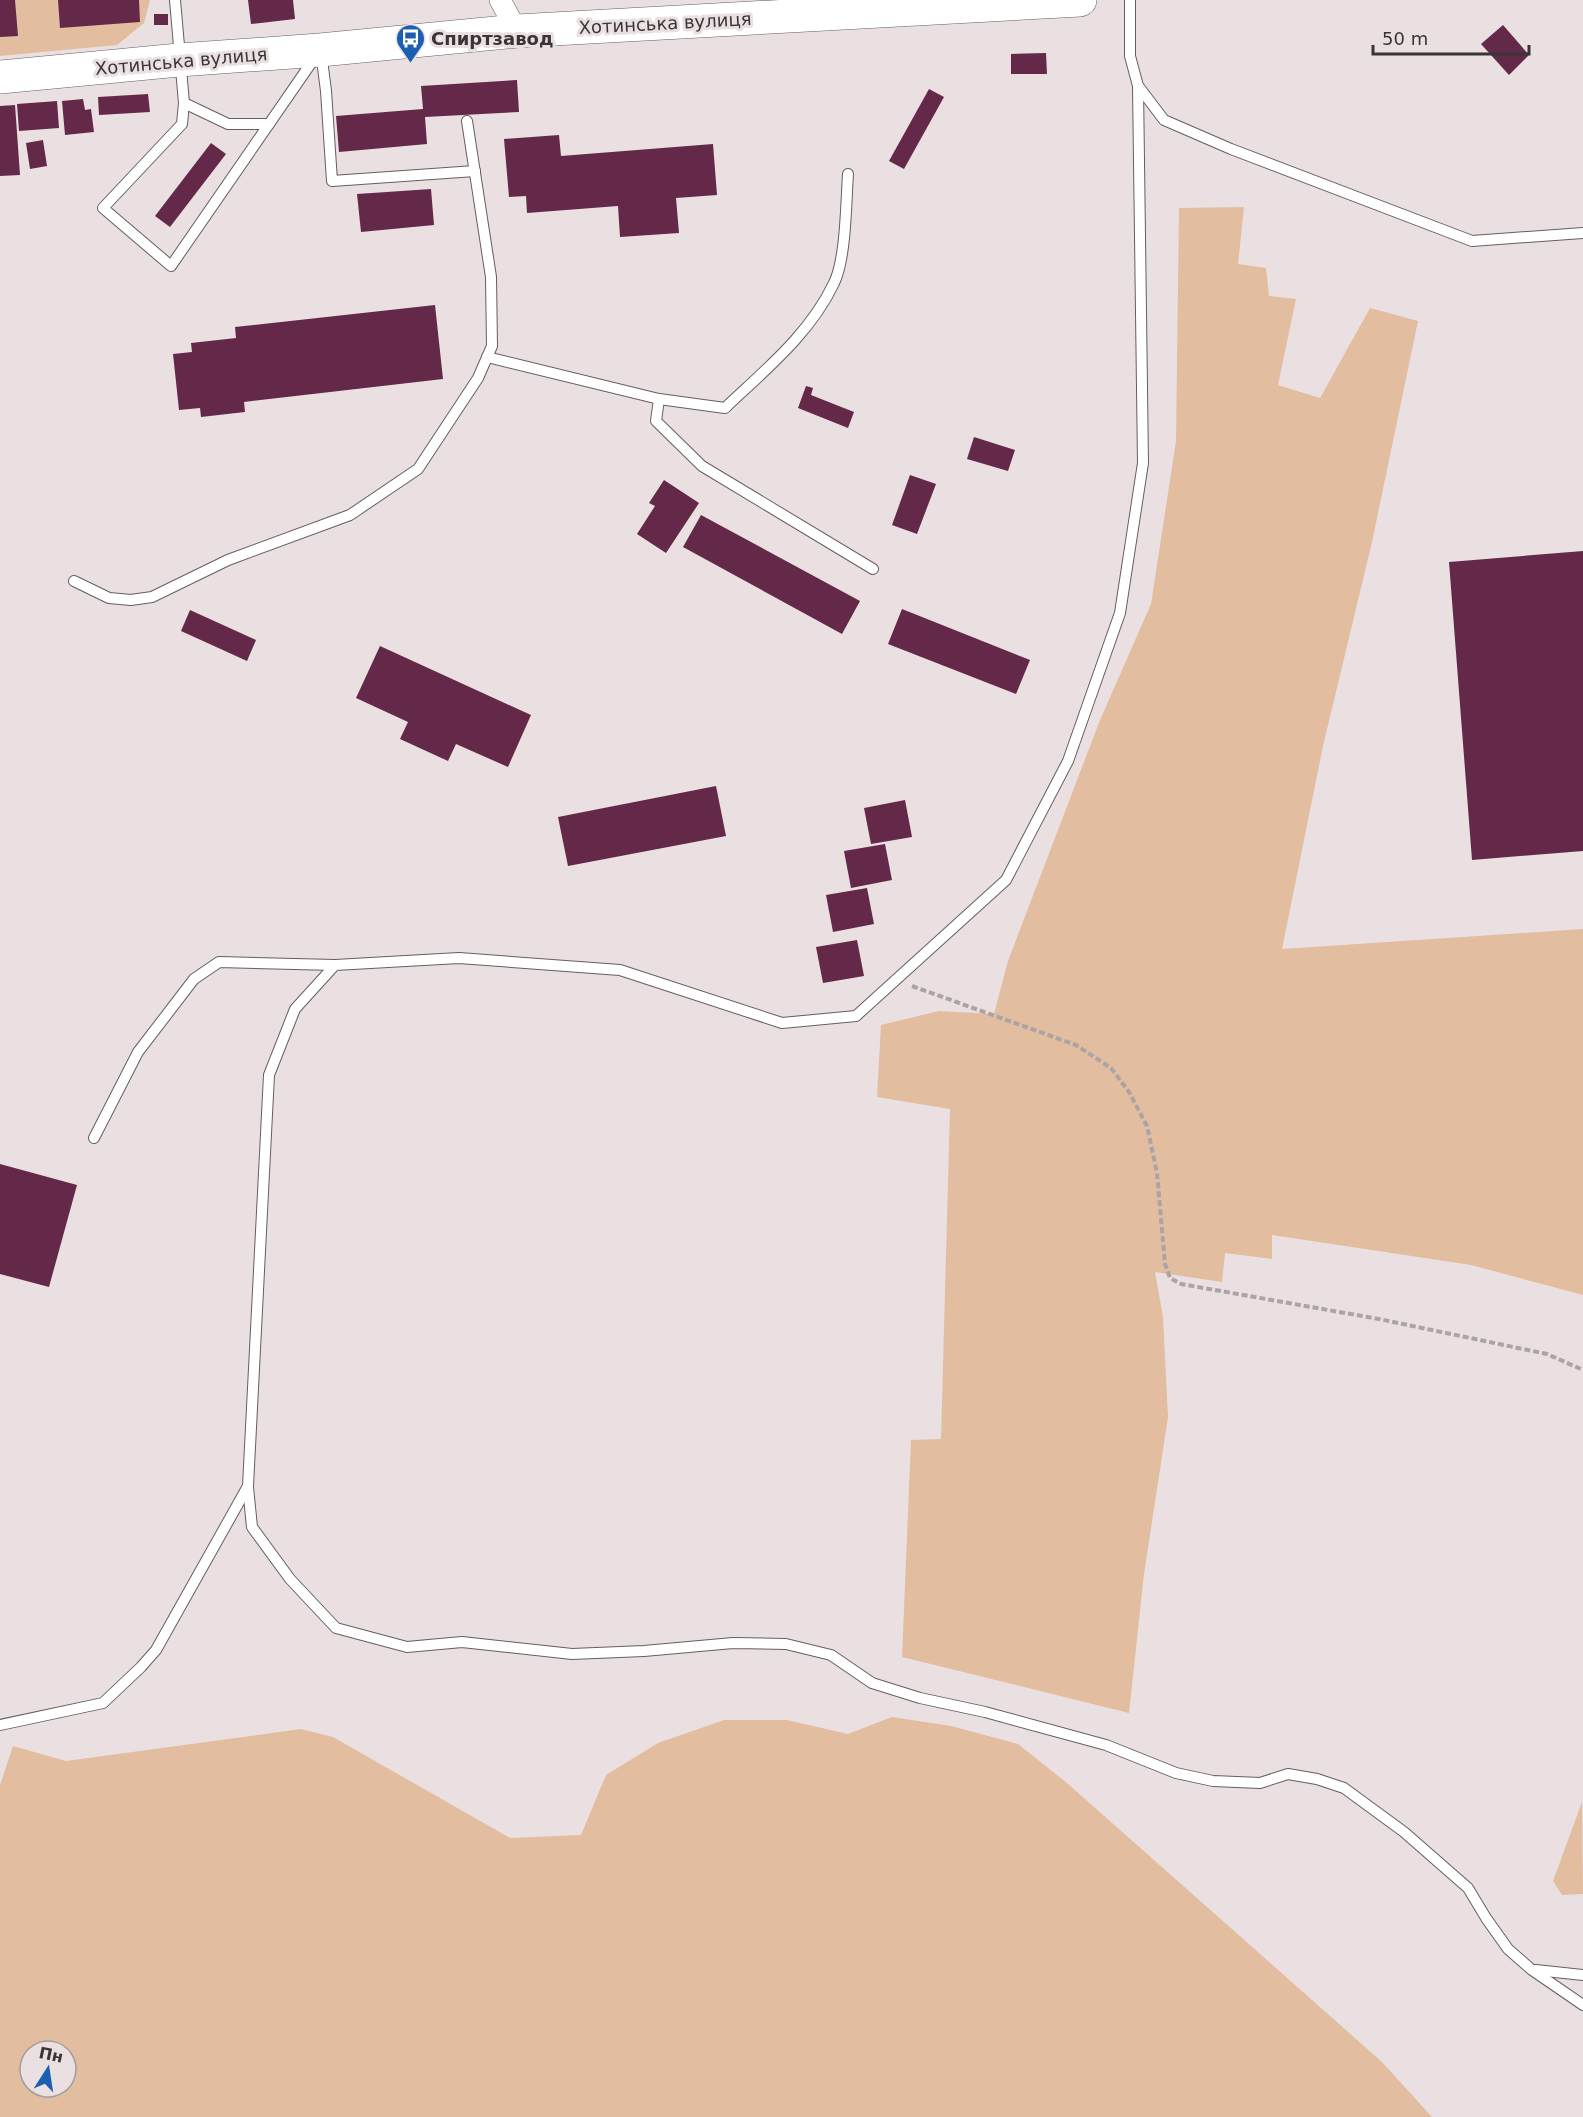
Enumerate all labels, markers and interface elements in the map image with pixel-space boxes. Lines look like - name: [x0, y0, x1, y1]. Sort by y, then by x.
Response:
- street label: Хотинська вулиця: [578, 8, 752, 38]
- scale bar: [1373, 18, 1529, 56]
- bus stop icon: Спиртзавод: [394, 22, 426, 64]
- place label: Спиртзавод: [431, 28, 553, 49]
- text: 50 m: [1382, 28, 1428, 49]
- street label: Хотинська вулиця: [94, 43, 268, 79]
- north arrow: [18, 2039, 78, 2099]
- text: Пн: [37, 2043, 65, 2067]

